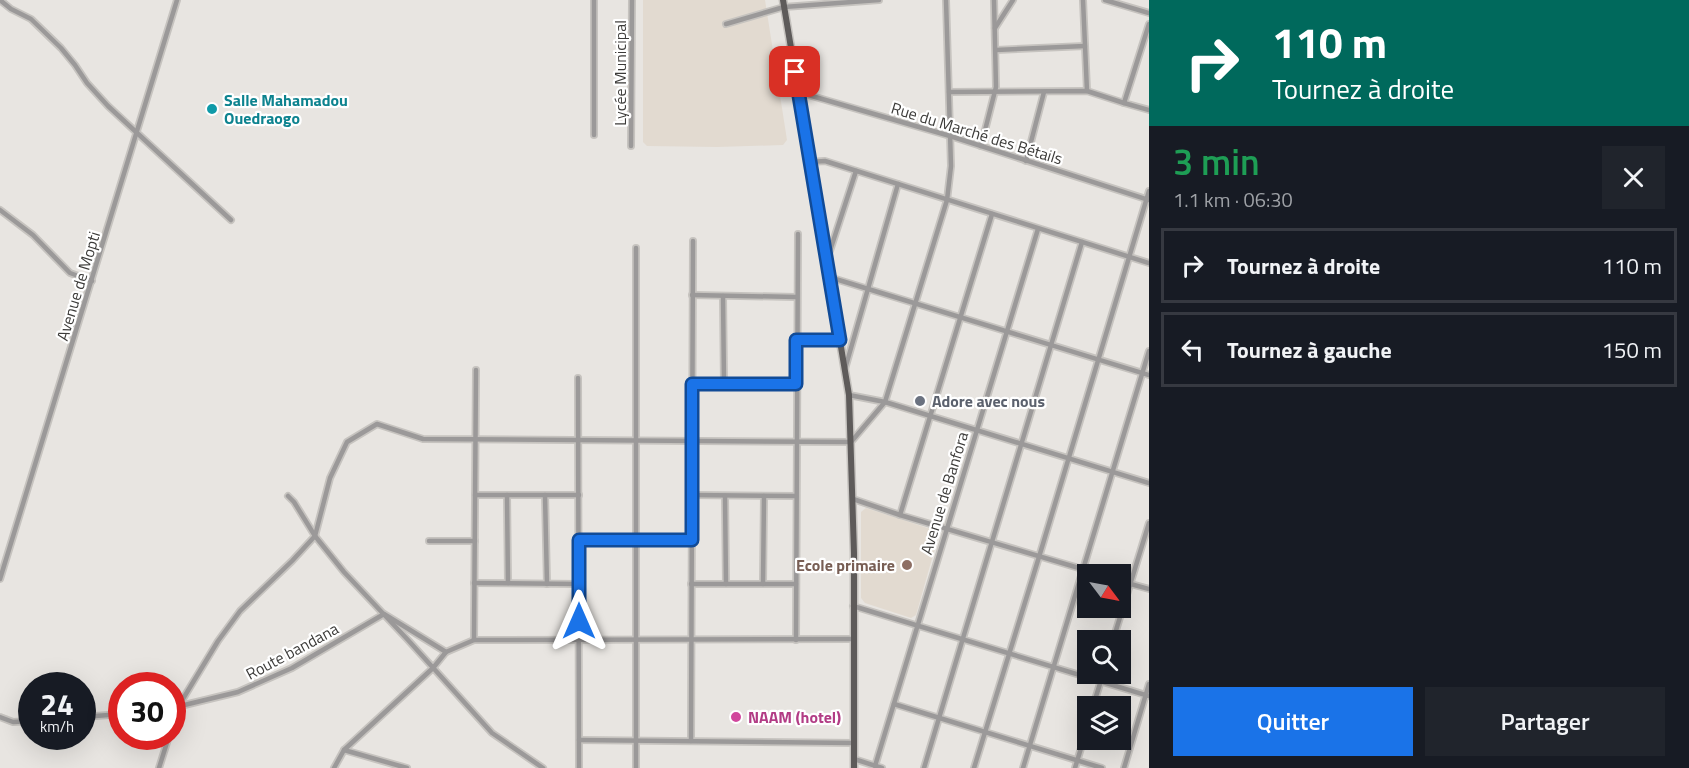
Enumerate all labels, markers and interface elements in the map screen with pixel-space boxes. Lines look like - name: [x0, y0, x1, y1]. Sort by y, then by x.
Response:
- text: 110 m: [1272, 10, 1387, 74]
- street label: Lycée Municipal: [608, 20, 632, 126]
- icon: right: [1173, 24, 1251, 102]
- pin: [769, 46, 820, 97]
- icon: arrive: [778, 55, 811, 88]
- text: Tournez à droite: [1272, 68, 1454, 109]
- place label: Salle Mahamadou Ouedraogo: [224, 88, 348, 130]
- street label: Rue du Marché des Bétails: [888, 95, 1066, 171]
- marker: Salle Mahamadou Ouedraogo: [205, 102, 219, 116]
- text: 3 min: [1173, 134, 1260, 189]
- button: close: [1602, 146, 1665, 209]
- text: 1.1 km · 06:30: [1173, 184, 1293, 215]
- street label: Avenue de Mopti: [50, 228, 106, 344]
- icon: right: [1176, 249, 1209, 282]
- text: Tournez à droite: [1227, 249, 1380, 283]
- text: 110 m: [1602, 249, 1662, 283]
- icon: left: [1176, 333, 1209, 366]
- text: Tournez à gauche: [1227, 333, 1392, 367]
- text: 150 m: [1602, 333, 1662, 367]
- place label: Adore avec nous: [932, 389, 1045, 413]
- marker: Adore avec nous: [913, 394, 927, 408]
- street label: Avenue de Banfora: [914, 429, 974, 557]
- place label: Ecole primaire: [796, 553, 895, 577]
- marker: Ecole primaire: [900, 558, 914, 572]
- north arrow: [1077, 564, 1131, 618]
- map controls: [1077, 564, 1131, 750]
- position arrow: [547, 589, 611, 653]
- street label: Route bandana: [241, 616, 343, 686]
- button: search: [1077, 630, 1131, 684]
- speed limit sign: 30: [108, 672, 186, 750]
- text: 24: [40, 681, 74, 727]
- button: Quitter: [1173, 687, 1413, 756]
- button: Partager: [1425, 687, 1665, 756]
- button: layers: [1077, 696, 1131, 750]
- place label: NAAM (hotel): [748, 705, 841, 729]
- marker: NAAM (hotel): [729, 710, 743, 724]
- text: km/h: [40, 715, 74, 738]

